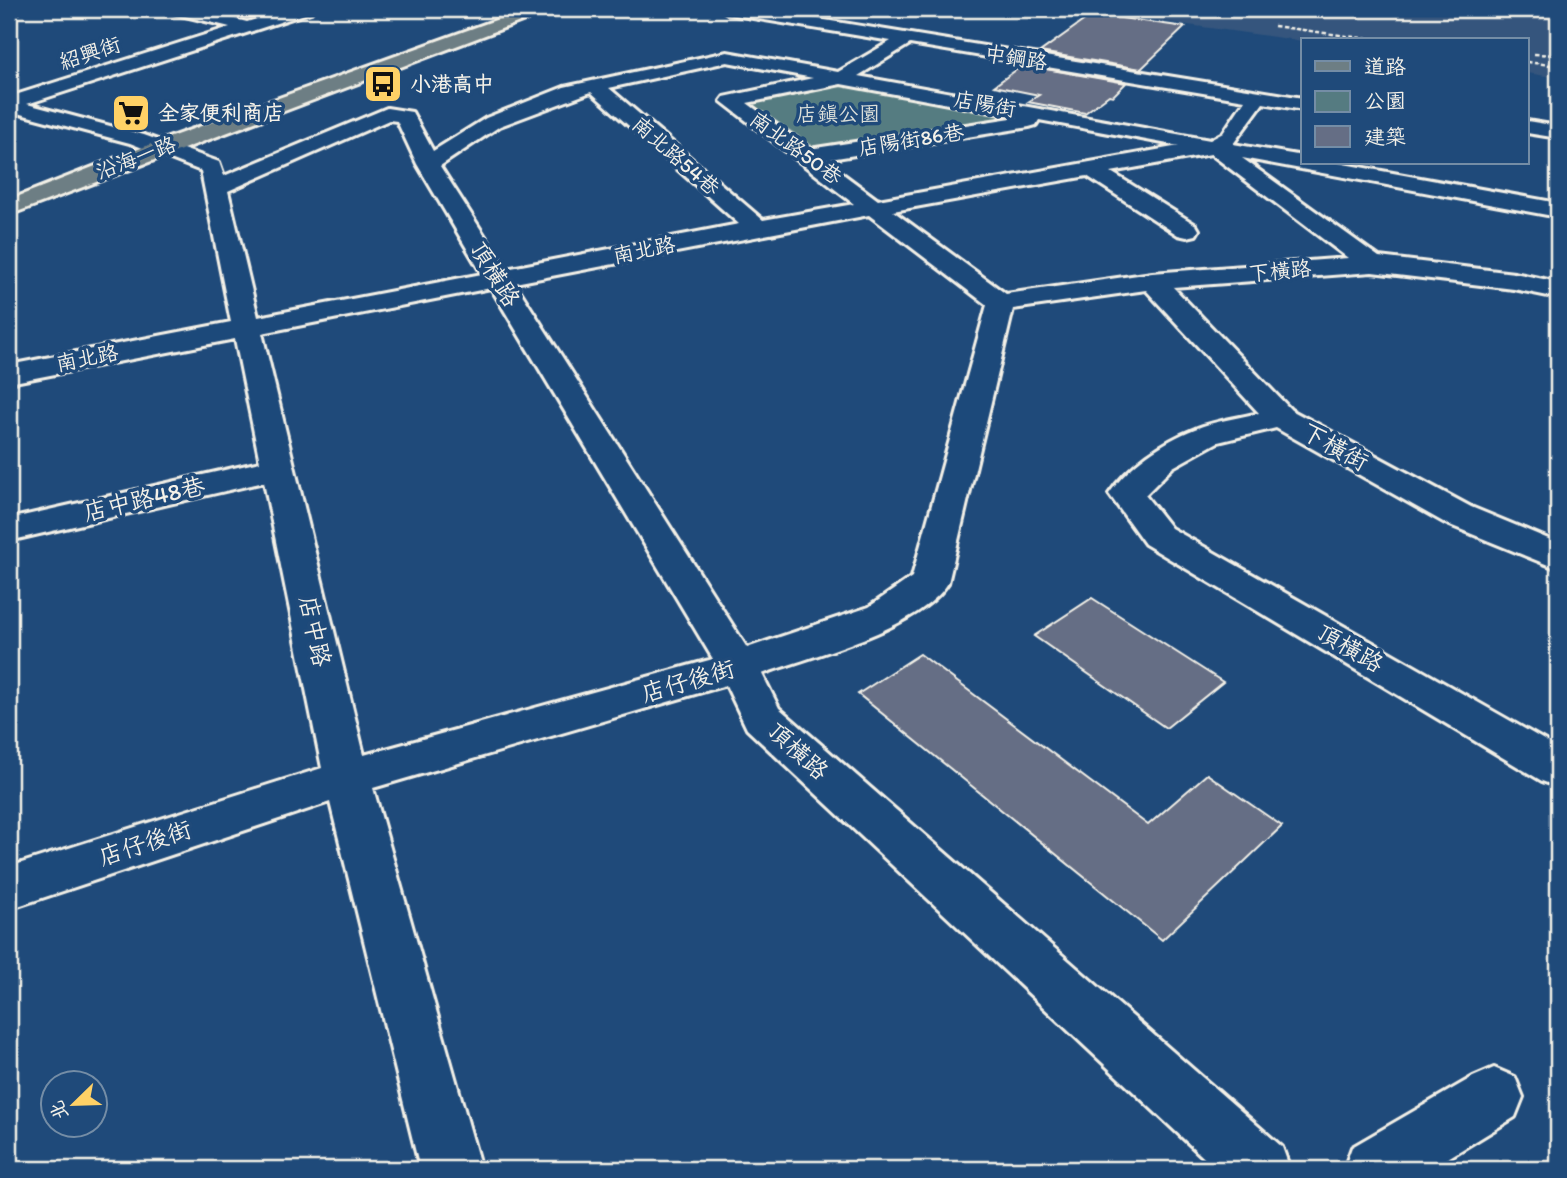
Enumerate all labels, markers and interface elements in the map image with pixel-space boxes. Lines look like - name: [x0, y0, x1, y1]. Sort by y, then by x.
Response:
- street label: 紹興街: [56, 31, 124, 74]
- legend: [1301, 38, 1528, 164]
- street label: 中鋼路: [983, 40, 1049, 75]
- text: 道路: [1364, 54, 1406, 79]
- bus stop icon: 小港高中: [362, 63, 404, 105]
- place label: 小港高中: [410, 71, 494, 96]
- street label: 店陽街: [952, 86, 1018, 121]
- text: 公園: [1364, 88, 1406, 113]
- supermarket icon: 全家便利商店: [110, 92, 152, 134]
- place label: 全家便利商店: [158, 100, 284, 125]
- park label: 店鎮公園: [796, 101, 880, 126]
- street label: 南北路50巷: [745, 106, 847, 189]
- street label: 南北路54巷: [628, 111, 725, 200]
- street label: 店陽街86巷: [856, 119, 966, 160]
- text: 建築: [1364, 124, 1406, 149]
- street label: 沿海一路: [92, 131, 180, 184]
- street label: 南北路: [611, 231, 677, 268]
- street label: 頂橫路: [464, 236, 527, 312]
- street label: 下橫路: [1247, 255, 1312, 286]
- street label: 南北路: [54, 339, 120, 376]
- street label: 下橫街: [1297, 416, 1374, 477]
- street label: 店中路48巷: [80, 470, 207, 527]
- street label: 店中路: [294, 593, 337, 669]
- street label: 頂橫路: [1312, 617, 1389, 678]
- street label: 店仔後街: [638, 653, 738, 708]
- street label: 頂橫路: [762, 716, 835, 785]
- street label: 店仔後街: [95, 814, 195, 871]
- north arrow: [38, 1070, 108, 1140]
- text: 北: [45, 1097, 73, 1124]

